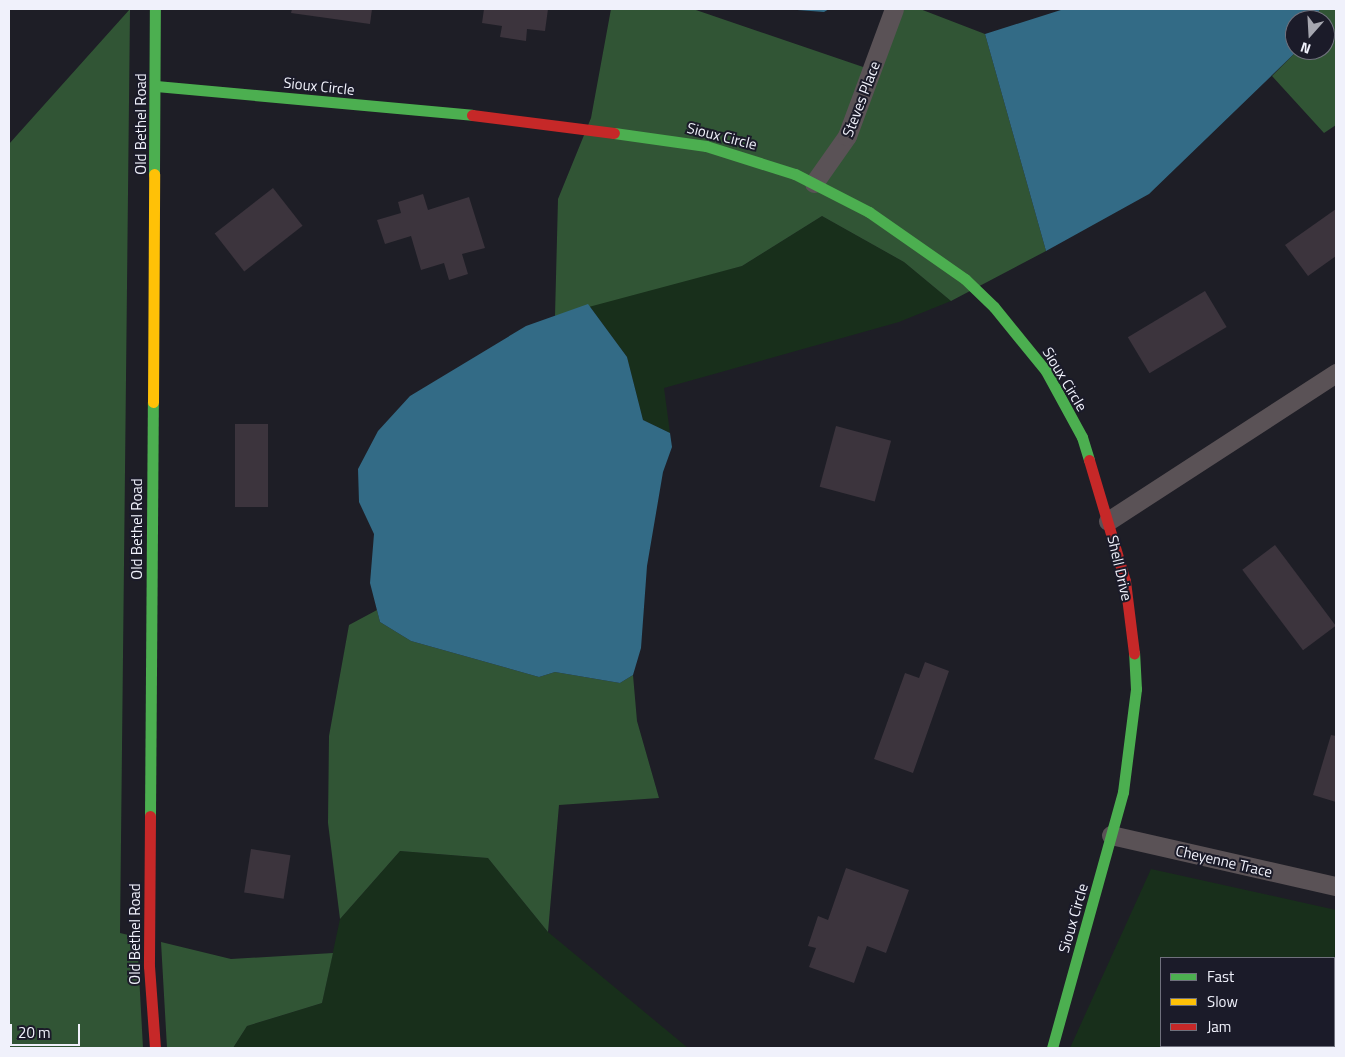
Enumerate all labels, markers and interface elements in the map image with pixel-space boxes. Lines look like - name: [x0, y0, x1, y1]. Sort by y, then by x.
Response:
- north arrow: [1285, 10, 1335, 60]
- text: N: [1297, 37, 1313, 60]
- street label: Steves Place: [838, 59, 884, 139]
- street label: Old Bethel Road: [132, 73, 150, 175]
- street label: Sioux Circle: [283, 73, 355, 99]
- street label: Sioux Circle: [685, 119, 759, 153]
- street label: Sioux Circle: [1039, 344, 1091, 414]
- street label: Old Bethel Road: [128, 478, 146, 580]
- street label: Shell Drive: [1104, 533, 1136, 603]
- street label: Cheyenne Trace: [1174, 841, 1274, 881]
- street label: Sioux Circle: [1055, 881, 1091, 955]
- street label: Old Bethel Road: [126, 883, 144, 985]
- legend: [1160, 957, 1335, 1047]
- text: Fast: [1207, 965, 1234, 988]
- text: Slow: [1207, 990, 1238, 1013]
- scale bar: [12, 1014, 82, 1046]
- text: Jam: [1207, 1015, 1231, 1038]
- text: 20 m: [18, 1021, 51, 1044]

